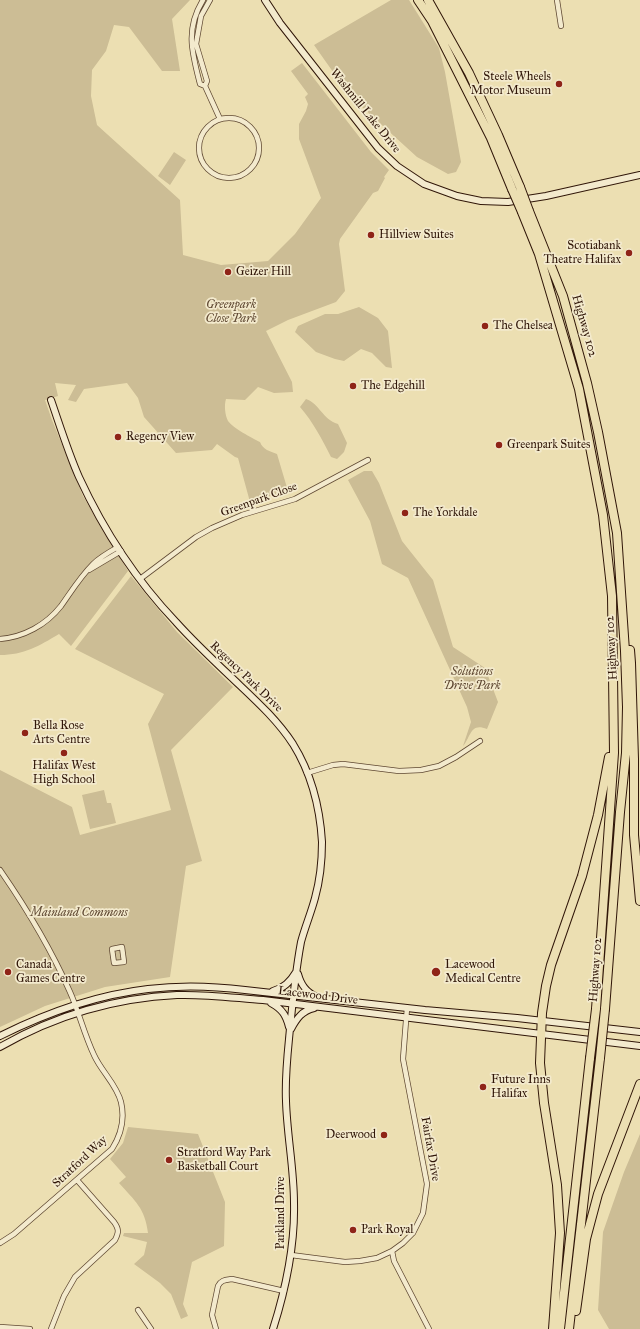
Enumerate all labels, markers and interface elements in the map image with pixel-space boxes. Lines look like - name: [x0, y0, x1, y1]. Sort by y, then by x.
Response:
- street label: Washmill Lake Drive: [327, 66, 403, 156]
- place label: Steele Wheels Motor Museum: [471, 70, 551, 98]
- marker: Steele Wheels Motor Museum: [554, 79, 564, 89]
- place label: Hillview Suites: [379, 228, 454, 242]
- marker: Hillview Suites: [366, 230, 376, 240]
- place label: Scotiabank Theatre Halifax: [543, 239, 621, 267]
- marker: Scotiabank Theatre Halifax: [624, 248, 634, 258]
- place label: Geizer Hill: [236, 265, 291, 279]
- marker: Geizer Hill: [223, 267, 233, 277]
- street label: Highway 102: [568, 293, 600, 359]
- park label: Greenpark Close Park: [205, 298, 257, 326]
- place label: The Chelsea: [493, 319, 553, 333]
- marker: The Chelsea: [480, 321, 490, 331]
- place label: The Edgehill: [361, 379, 425, 393]
- marker: The Edgehill: [348, 381, 358, 391]
- place label: Regency View: [126, 430, 194, 444]
- marker: Regency View: [113, 432, 123, 442]
- place label: Greenpark Suites: [507, 438, 590, 452]
- marker: Greenpark Suites: [494, 440, 504, 450]
- street label: Greenpark Close: [219, 480, 299, 520]
- place label: The Yorkdale: [413, 506, 478, 520]
- marker: The Yorkdale: [400, 508, 410, 518]
- street label: Highway 102: [603, 615, 621, 681]
- street label: Regency Park Drive: [207, 639, 285, 715]
- park label: Solutions Drive Park: [443, 665, 501, 693]
- place label: Bella Rose Arts Centre: [33, 719, 90, 747]
- marker: Bella Rose Arts Centre: [20, 728, 30, 738]
- marker: Halifax West High School: [59, 748, 69, 758]
- place label: Halifax West High School: [32, 759, 96, 787]
- park label: Mainland Commons: [30, 906, 128, 920]
- street label: Highway 102: [587, 937, 605, 1003]
- place label: Canada Games Centre: [16, 958, 85, 986]
- place label: Lacewood Medical Centre: [445, 958, 521, 986]
- marker: Lacewood Medical Centre: [430, 966, 442, 978]
- marker: Canada Games Centre: [3, 967, 13, 977]
- street label: Lacewood Drive: [277, 984, 359, 1008]
- place label: Future Inns Halifax: [491, 1073, 550, 1101]
- marker: Future Inns Halifax: [478, 1082, 488, 1092]
- street label: Fairfax Drive: [417, 1116, 443, 1182]
- place label: Deerwood: [326, 1128, 376, 1142]
- marker: Deerwood: [379, 1130, 389, 1140]
- street label: Stratford Way: [50, 1133, 110, 1191]
- place label: Stratford Way Park Basketball Court: [177, 1146, 271, 1174]
- marker: Stratford Way Park Basketball Court: [164, 1155, 174, 1165]
- street label: Parkland Drive: [274, 1177, 288, 1249]
- place label: Park Royal: [361, 1223, 414, 1237]
- marker: Park Royal: [348, 1225, 358, 1235]

